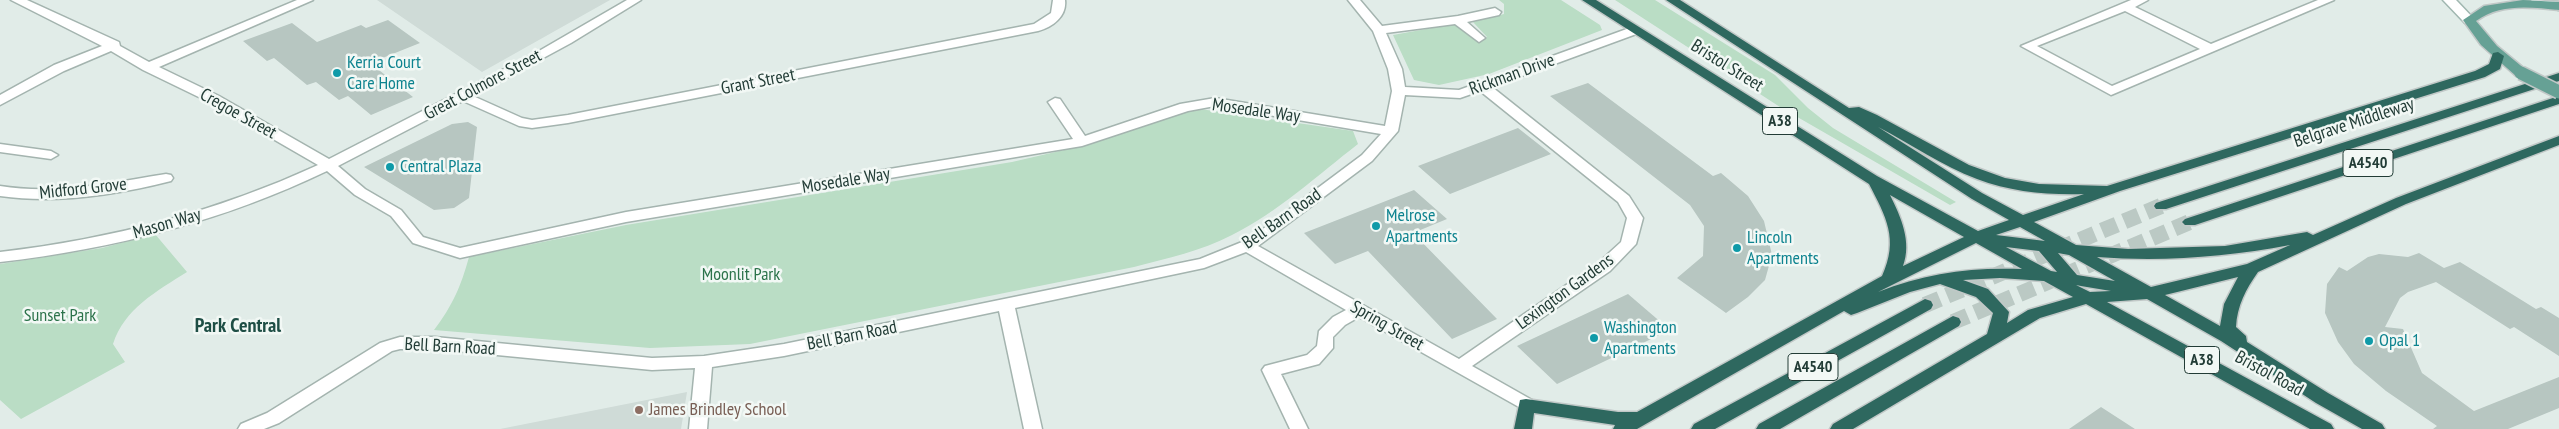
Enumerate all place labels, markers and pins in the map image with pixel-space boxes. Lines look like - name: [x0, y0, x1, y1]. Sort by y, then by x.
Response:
- place label: Kerria Court Care Home: [347, 52, 421, 94]
- marker: Kerria Court Care Home: [331, 67, 343, 79]
- place label: Central Plaza: [400, 156, 481, 178]
- marker: Central Plaza: [384, 161, 396, 173]
- place label: Melrose Apartments: [1386, 205, 1458, 248]
- marker: Melrose Apartments: [1370, 220, 1382, 232]
- place label: Lincoln Apartments: [1747, 227, 1819, 270]
- marker: Lincoln Apartments: [1731, 242, 1743, 254]
- place label: Washington Apartments: [1604, 317, 1677, 359]
- place label: Opal 1: [2379, 330, 2420, 352]
- marker: Washington Apartments: [1588, 332, 1600, 344]
- marker: Opal 1: [2363, 335, 2375, 347]
- place label: James Brindley School: [649, 399, 786, 421]
- marker: James Brindley School: [633, 404, 645, 416]

